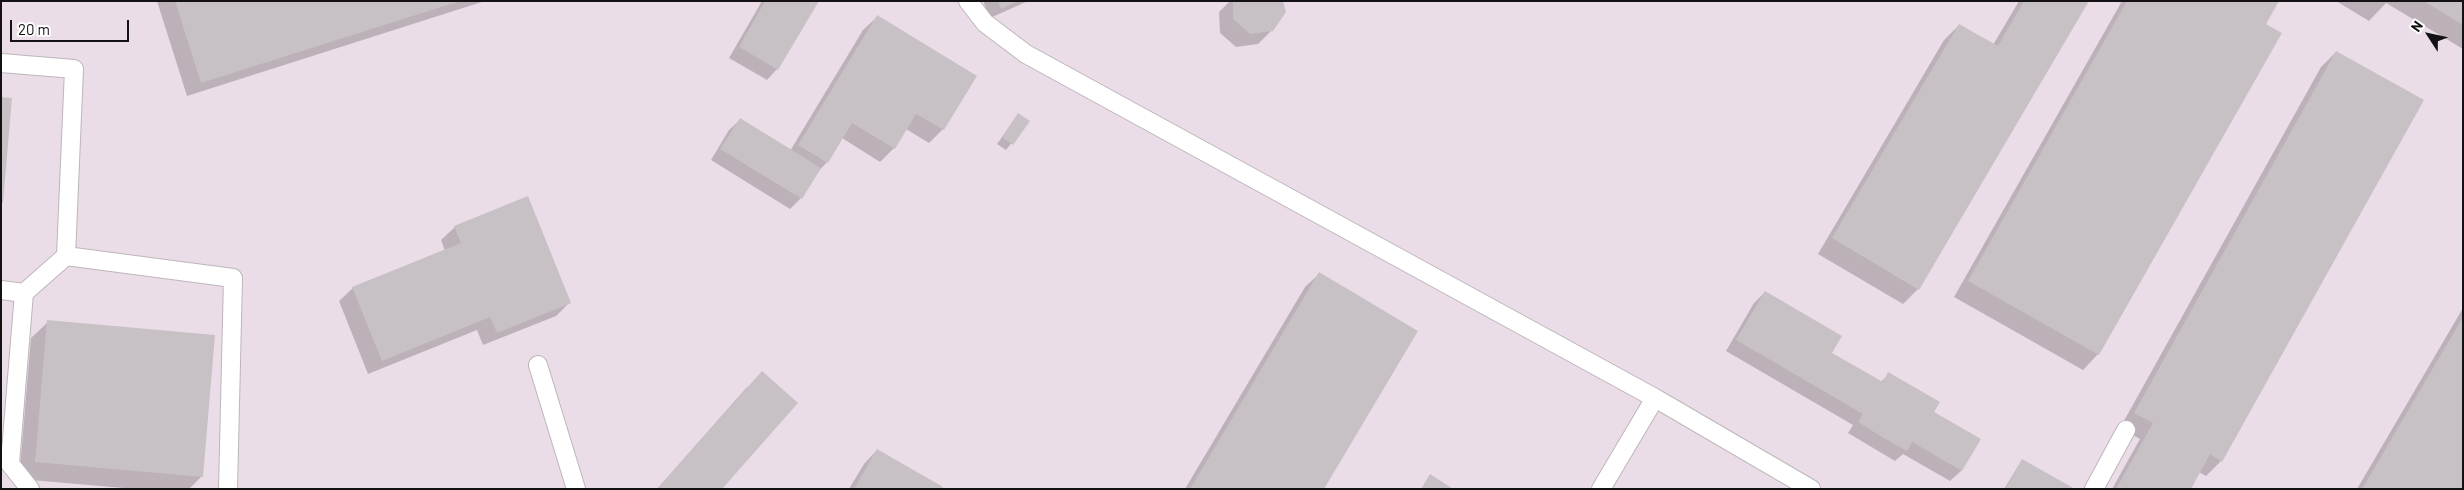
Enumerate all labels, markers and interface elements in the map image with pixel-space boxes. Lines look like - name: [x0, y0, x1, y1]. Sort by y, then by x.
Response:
- scale bar: [12, 10, 131, 42]
- north arrow: [2404, 10, 2454, 60]
- text: N: [2407, 17, 2426, 35]
- text: 20 m: [18, 20, 50, 38]

